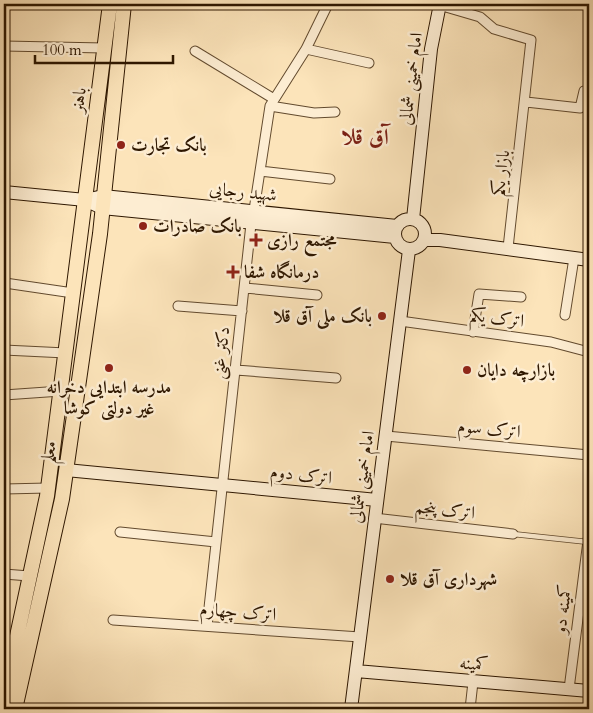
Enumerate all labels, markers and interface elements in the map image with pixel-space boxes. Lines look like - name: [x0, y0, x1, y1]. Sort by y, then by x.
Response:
- street label: امام خمینی شمالی: [393, 31, 432, 127]
- scale bar: [35, 32, 172, 64]
- text: 100 m: [42, 40, 82, 60]
- street label: باهنر: [65, 86, 93, 116]
- district label: آق قلا: [341, 122, 391, 152]
- place label: بانک تجارت: [131, 133, 207, 158]
- marker: بانک تجارت: [115, 139, 127, 151]
- street label: بازار یکم: [486, 148, 520, 198]
- street label: شهید رجایی: [208, 176, 278, 208]
- place label: بانک صادرات: [153, 214, 242, 239]
- marker: بانک صادرات: [137, 220, 149, 232]
- place label: مجتمع رازی: [267, 228, 337, 257]
- marker: مجتمع رازی: [249, 233, 263, 247]
- place label: درمانگاه شفا: [244, 260, 319, 285]
- marker: درمانگاه شفا: [226, 265, 240, 279]
- street label: اترک یکم: [468, 302, 526, 338]
- place label: بانک ملی آق قلا: [273, 304, 372, 330]
- marker: بانک ملی آق قلا: [376, 310, 388, 322]
- street label: دکتر غنی: [206, 325, 236, 381]
- place label: بازارچه دایان: [477, 358, 555, 383]
- marker: مدرسه ابتدایی دخرانه غیر دولتی کوشا: [103, 362, 115, 374]
- marker: بازارچه دایان: [461, 364, 473, 376]
- place label: مدرسه ابتدایی دخرانه غیر دولتی کوشا: [47, 375, 171, 421]
- street label: اترک سوم: [456, 414, 522, 447]
- street label: امام خمینی شمالی: [343, 429, 384, 525]
- street label: معلم: [35, 439, 68, 465]
- street label: اترک دوم: [268, 459, 333, 494]
- street label: اترک پنجم: [413, 494, 476, 530]
- place label: شهرداری آق قلا: [400, 567, 497, 592]
- marker: شهرداری آق قلا: [384, 573, 396, 585]
- street label: کمینه دو: [547, 583, 578, 637]
- street label: اترک چهارم: [199, 597, 277, 630]
- street label: کمینه: [459, 651, 489, 677]

